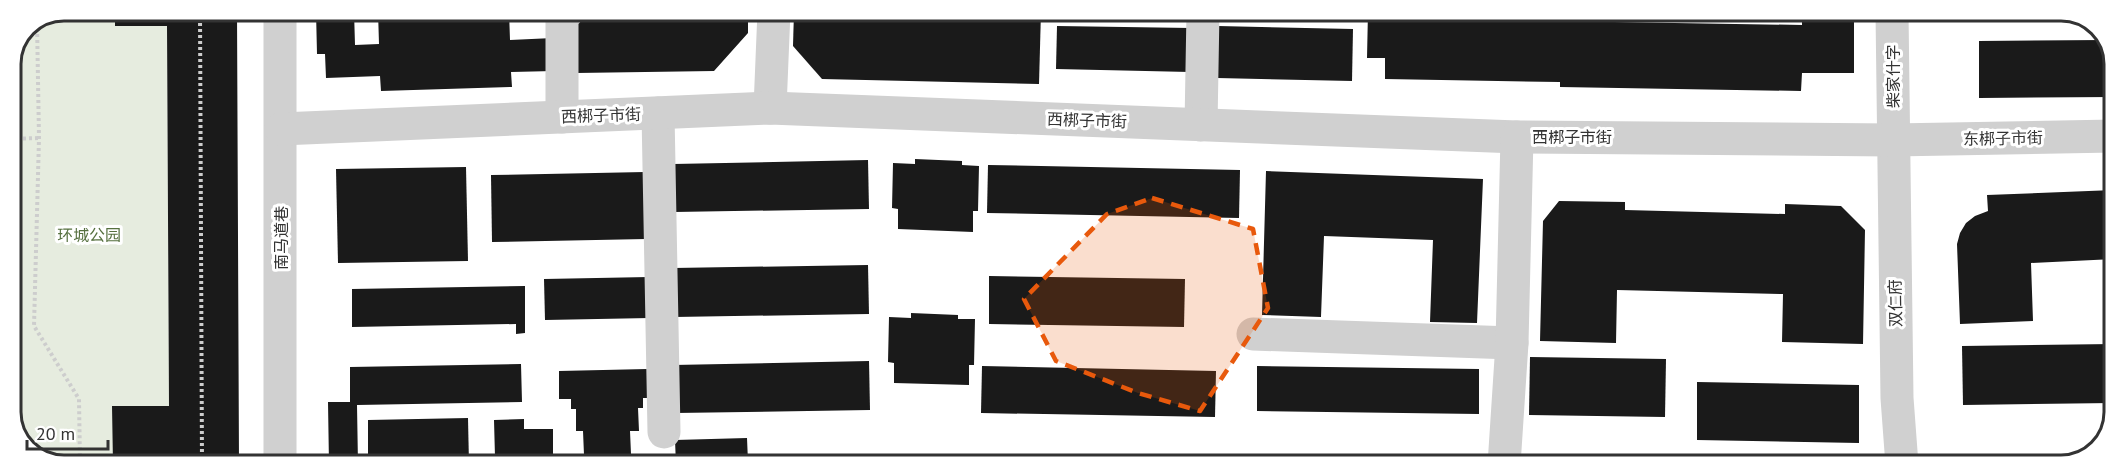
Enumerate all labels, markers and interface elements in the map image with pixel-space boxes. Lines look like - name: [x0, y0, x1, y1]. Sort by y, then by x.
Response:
- street label: 柴家什字: [1883, 44, 1903, 108]
- street label: 西梆子市街: [561, 104, 641, 126]
- street label: 西梆子市街: [1047, 109, 1127, 131]
- street label: 西梆子市街: [1532, 127, 1612, 147]
- street label: 东梆子市街: [1963, 127, 2043, 149]
- street label: 南马道巷: [271, 206, 291, 270]
- park label: 环城公园: [57, 225, 121, 245]
- street label: 双仁府: [1885, 279, 1905, 327]
- scale bar: [27, 413, 108, 451]
- text: 20 m: [36, 422, 75, 445]

